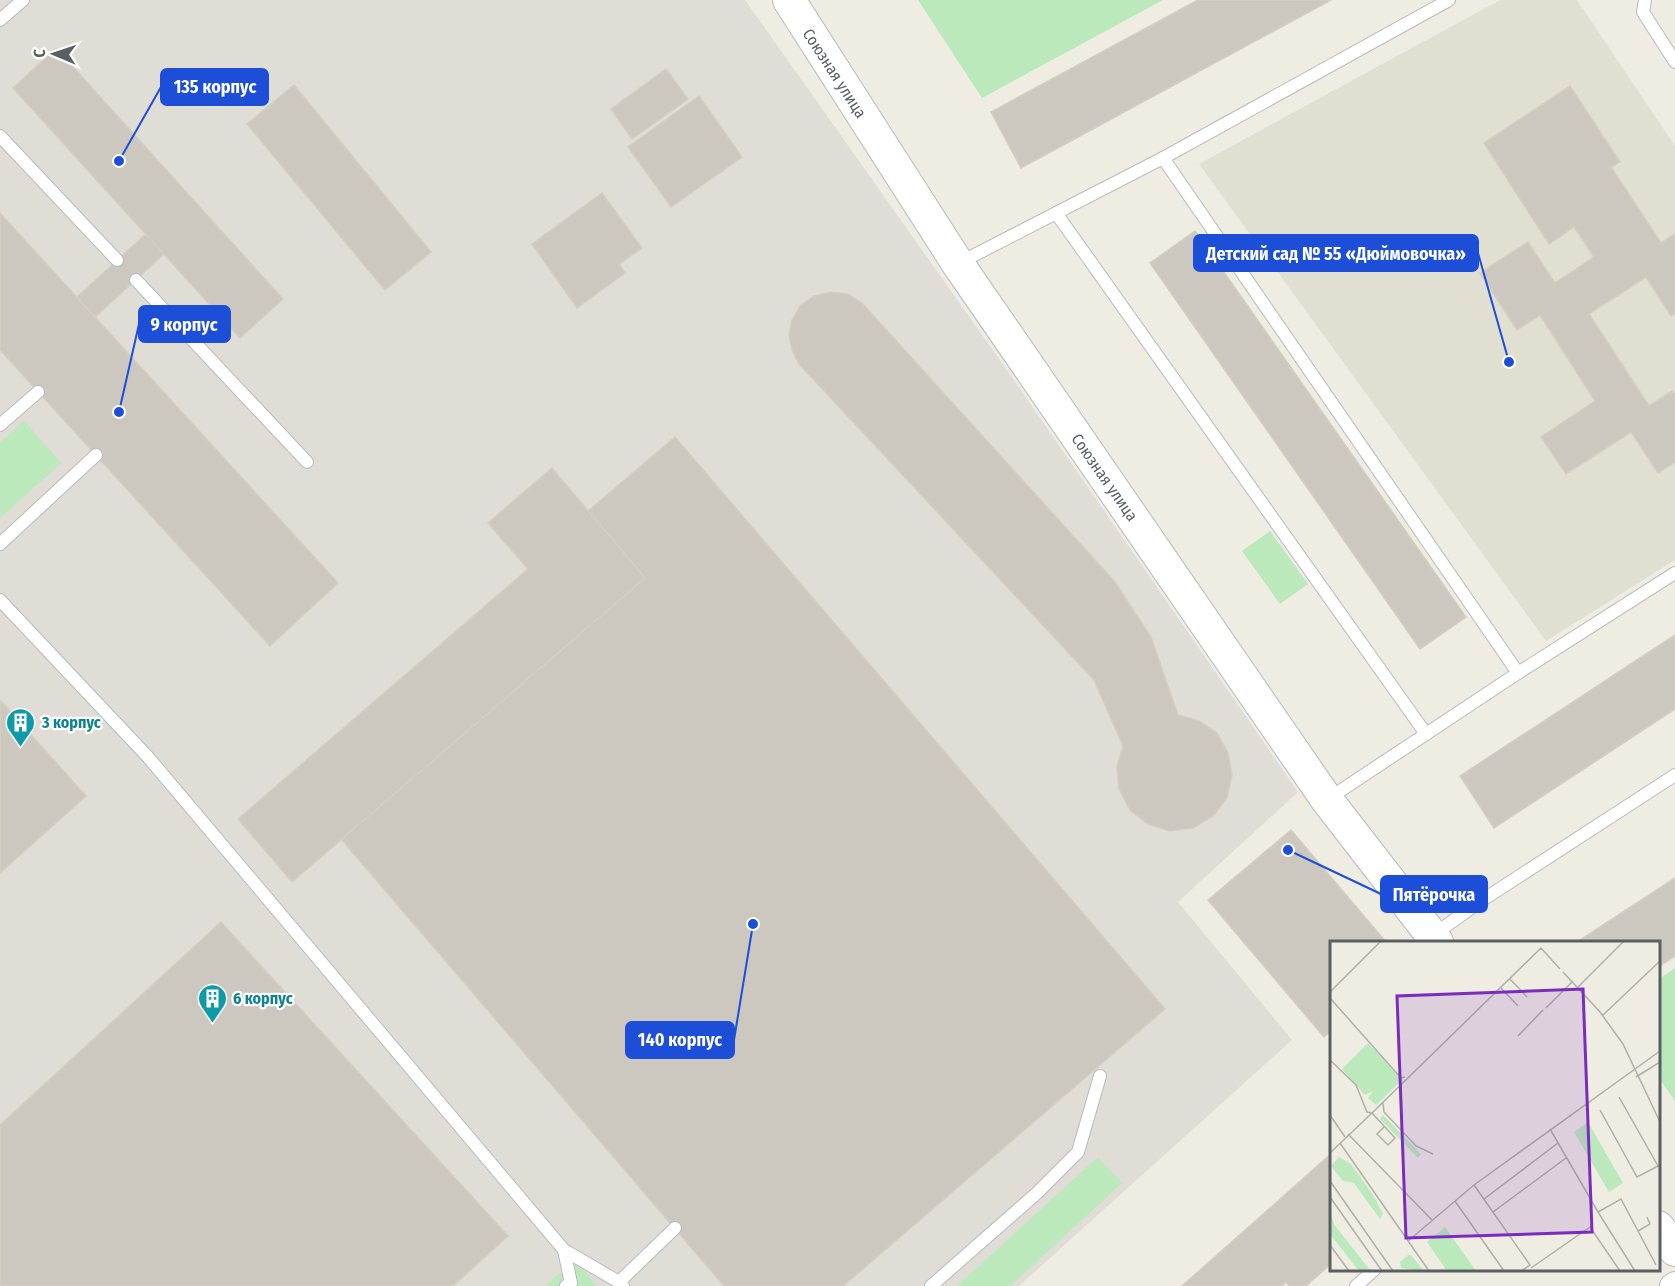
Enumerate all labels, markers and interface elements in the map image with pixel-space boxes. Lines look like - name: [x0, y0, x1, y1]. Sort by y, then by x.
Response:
- north arrow: [24, 24, 84, 84]
- street label: Союзная улица: [799, 25, 871, 122]
- text: С: [30, 48, 49, 58]
- callout: 135 корпус: [161, 69, 268, 105]
- text: 135 корпус: [174, 76, 256, 98]
- callout: Детский сад № 55 «Дюймовочка»: [1194, 235, 1478, 271]
- text: Детский сад № 55 «Дюймовочка»: [1205, 243, 1466, 265]
- callout: 9 корпус: [139, 306, 230, 342]
- text: 9 корпус: [151, 314, 218, 336]
- street label: Союзная улица: [1067, 430, 1142, 525]
- building icon: 3 корпус: [5, 706, 37, 748]
- place label: 3 корпус: [41, 713, 101, 732]
- callout: Пятёрочка: [1381, 876, 1487, 912]
- text: Пятёрочка: [1393, 884, 1475, 906]
- inset map: [1330, 941, 1660, 1271]
- building icon: 6 корпус: [196, 982, 228, 1024]
- place label: 6 корпус: [233, 989, 293, 1008]
- callout: 140 корпус: [626, 1022, 734, 1058]
- text: 140 корпус: [638, 1029, 722, 1051]

